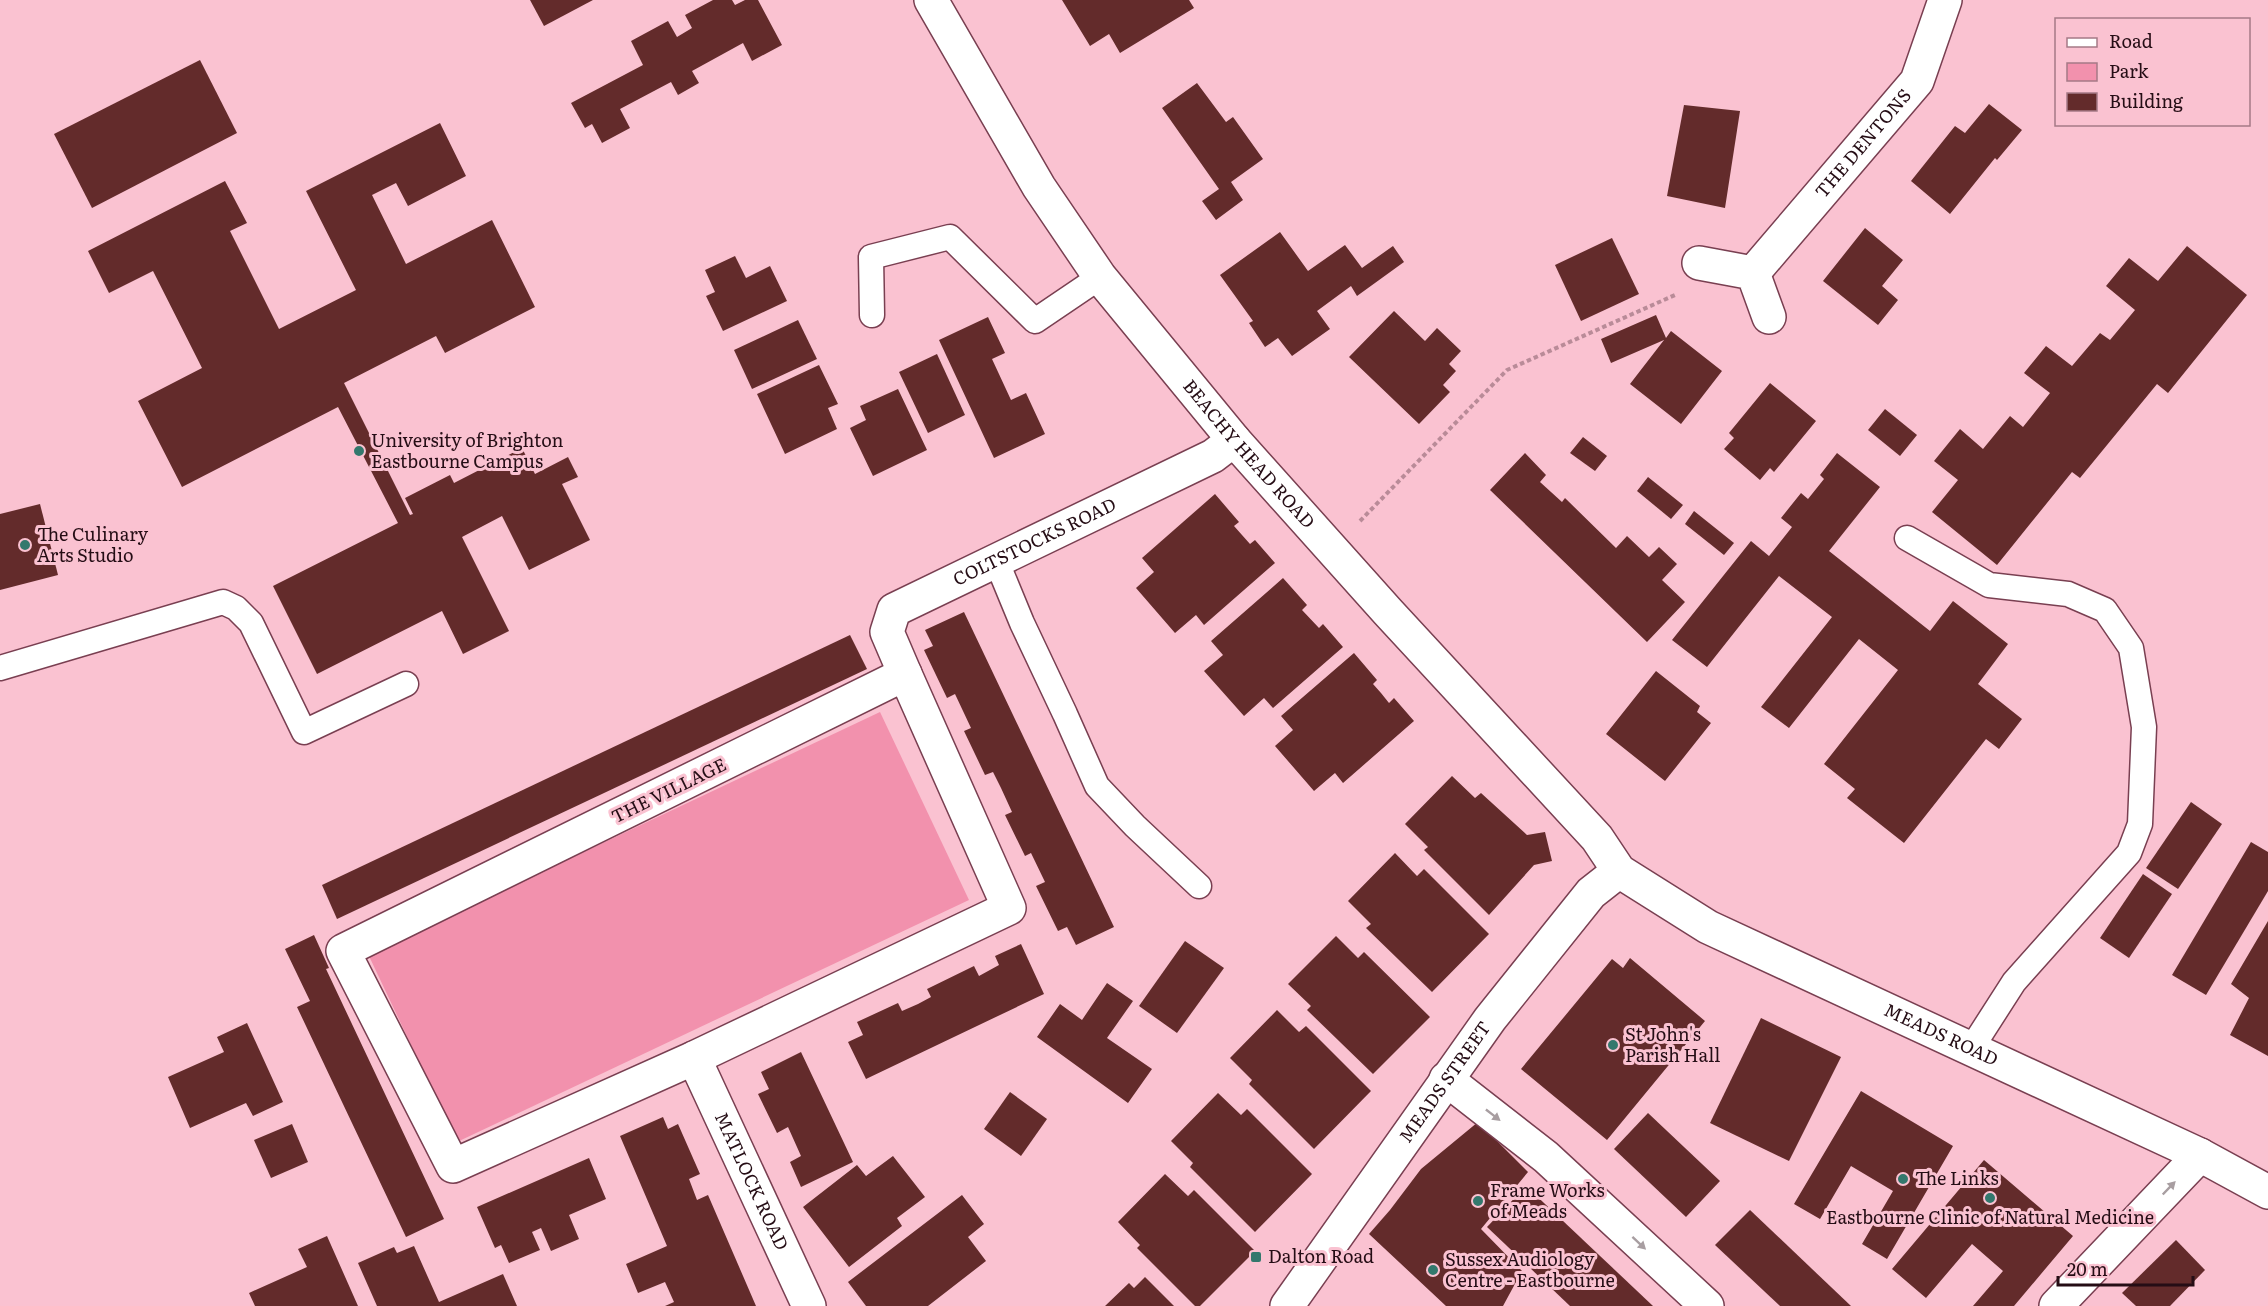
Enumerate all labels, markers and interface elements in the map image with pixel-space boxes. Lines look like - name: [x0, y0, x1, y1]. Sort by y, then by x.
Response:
- legend: [2055, 18, 2250, 126]
- text: Road: [2109, 27, 2153, 54]
- text: Park: [2109, 57, 2150, 84]
- street label: THE DENTONS: [1808, 82, 1917, 203]
- text: Building: [2109, 87, 2184, 114]
- street label: BEACHY HEAD ROAD: [1177, 373, 1322, 534]
- place label: University of Brighton Eastbourne Campus: [371, 426, 564, 474]
- marker: University of Brighton Eastbourne Campus: [352, 444, 366, 458]
- street label: COLTSTOCKS ROAD: [948, 490, 1120, 592]
- place label: The Culinary Arts Studio: [37, 520, 149, 568]
- marker: The Culinary Arts Studio: [18, 538, 32, 552]
- street label: THE VILLAGE: [606, 750, 730, 829]
- street label: MEADS ROAD: [1880, 995, 2003, 1072]
- street label: MEADS STREET: [1392, 1015, 1496, 1148]
- place label: St John's Parish Hall: [1625, 1020, 1720, 1068]
- marker: St John's Parish Hall: [1606, 1038, 1620, 1052]
- street label: MATLOCK ROAD: [709, 1107, 796, 1254]
- one-way arrow: [1485, 1108, 1500, 1120]
- place label: The Links: [1915, 1164, 1999, 1191]
- marker: The Links: [1896, 1172, 1910, 1186]
- place label: Frame Works of Meads: [1490, 1176, 1605, 1224]
- one-way arrow: [2162, 1180, 2176, 1195]
- marker: Eastbourne Clinic of Natural Medicine: [1983, 1191, 1997, 1205]
- marker: Frame Works of Meads: [1471, 1194, 1485, 1208]
- place label: Eastbourne Clinic of Natural Medicine: [1826, 1203, 2154, 1230]
- one-way arrow: [1631, 1236, 1646, 1249]
- place label: Dalton Road: [1268, 1242, 1374, 1269]
- place label: Sussex Audiology Centre - Eastbourne: [1445, 1245, 1615, 1293]
- scale bar: [2058, 1249, 2193, 1287]
- marker: Dalton Road: [1249, 1250, 1263, 1264]
- text: 20 m: [2067, 1255, 2108, 1282]
- marker: Sussex Audiology Centre - Eastbourne: [1426, 1263, 1440, 1277]

